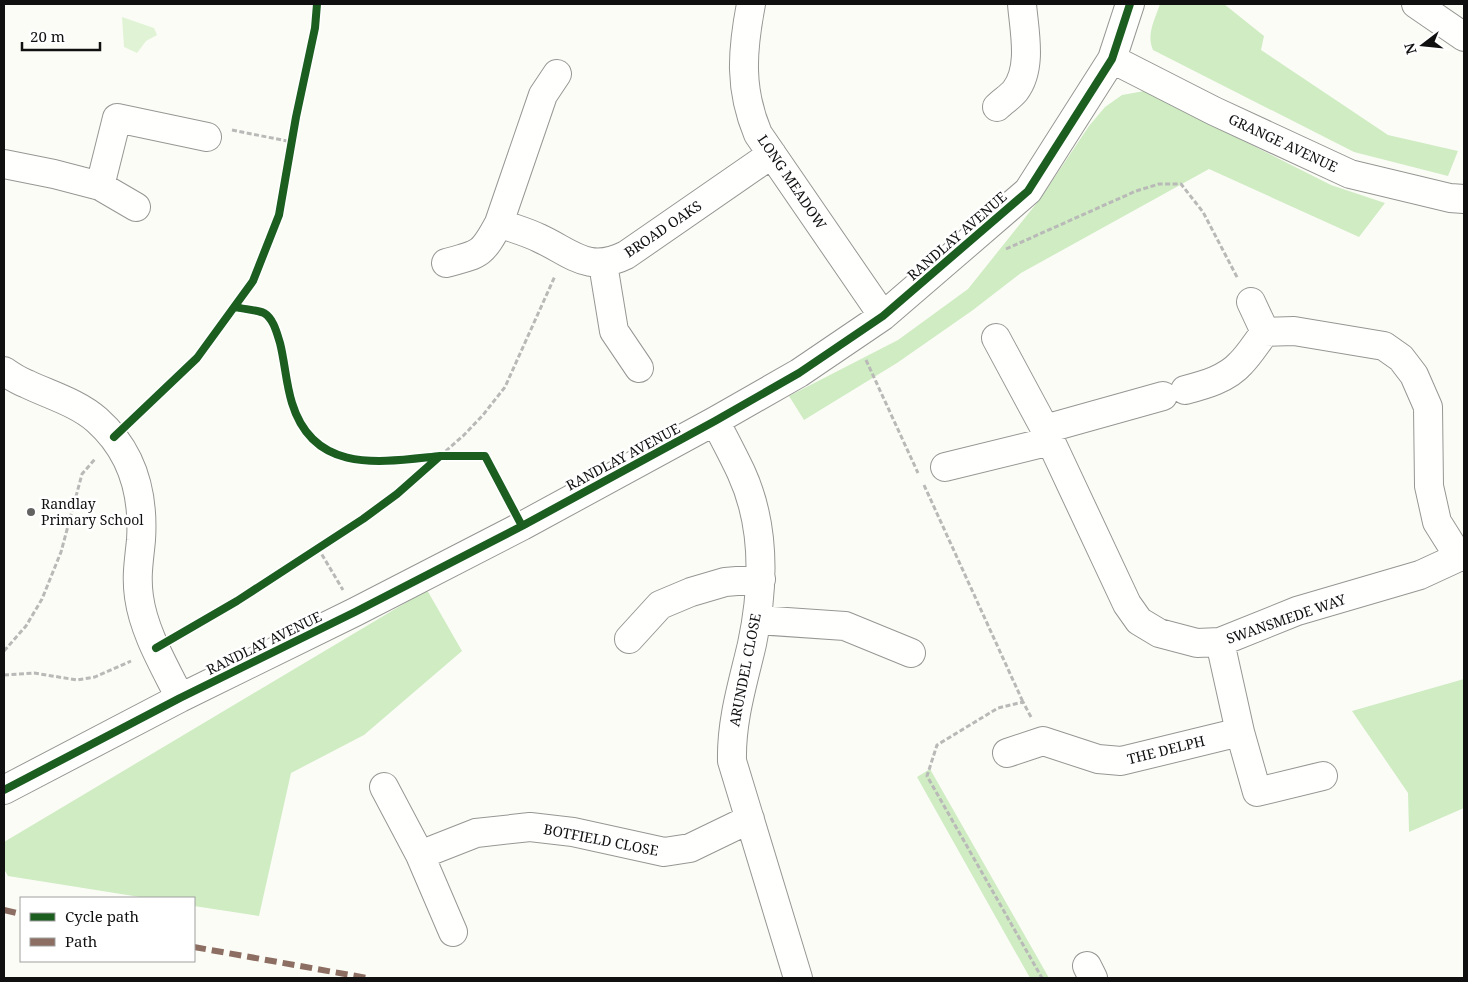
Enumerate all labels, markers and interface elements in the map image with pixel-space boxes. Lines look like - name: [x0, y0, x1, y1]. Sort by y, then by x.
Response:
- scale bar: [22, 20, 100, 52]
- north arrow: [1398, 20, 1448, 70]
- text: 20 m: [30, 26, 65, 46]
- text: N: [1399, 41, 1421, 57]
- street label: GRANGE AVENUE: [1226, 109, 1341, 176]
- street label: LONG MEADOW: [754, 131, 831, 233]
- street label: RANDLAY AVENUE: [903, 187, 1011, 284]
- street label: BROAD OAKS: [620, 196, 705, 261]
- street label: RANDLAY AVENUE: [563, 418, 683, 495]
- place label: Randlay Primary School: [41, 494, 144, 529]
- marker: Randlay Primary School: [25, 506, 37, 518]
- street label: SWANSMEDE WAY: [1224, 589, 1348, 648]
- street label: RANDLAY AVENUE: [203, 606, 325, 679]
- street label: ARUNDEL CLOSE: [724, 611, 765, 728]
- street label: THE DELPH: [1125, 731, 1207, 768]
- street label: BOTFIELD CLOSE: [542, 819, 660, 860]
- legend: [20, 897, 195, 962]
- text: Cycle path: [65, 906, 140, 926]
- text: Path: [65, 931, 98, 951]

